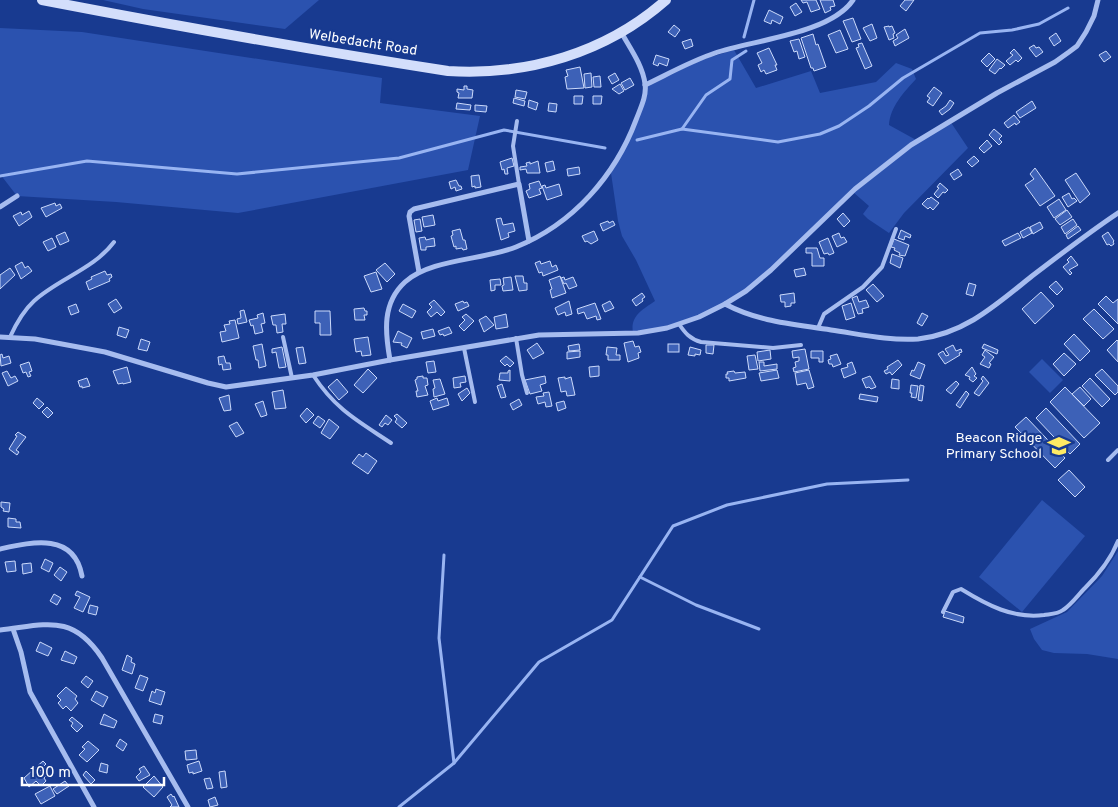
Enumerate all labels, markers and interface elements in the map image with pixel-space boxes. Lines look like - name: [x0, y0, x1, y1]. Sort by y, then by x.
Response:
- street label: Welbedacht Road: [308, 26, 418, 60]
- place label: Beacon Ridge Primary School: [946, 430, 1042, 463]
- school or university icon: Beacon Ridge Primary School: [1046, 433, 1072, 459]
- scale bar: [22, 754, 165, 786]
- text: 100 m: [30, 764, 71, 783]

